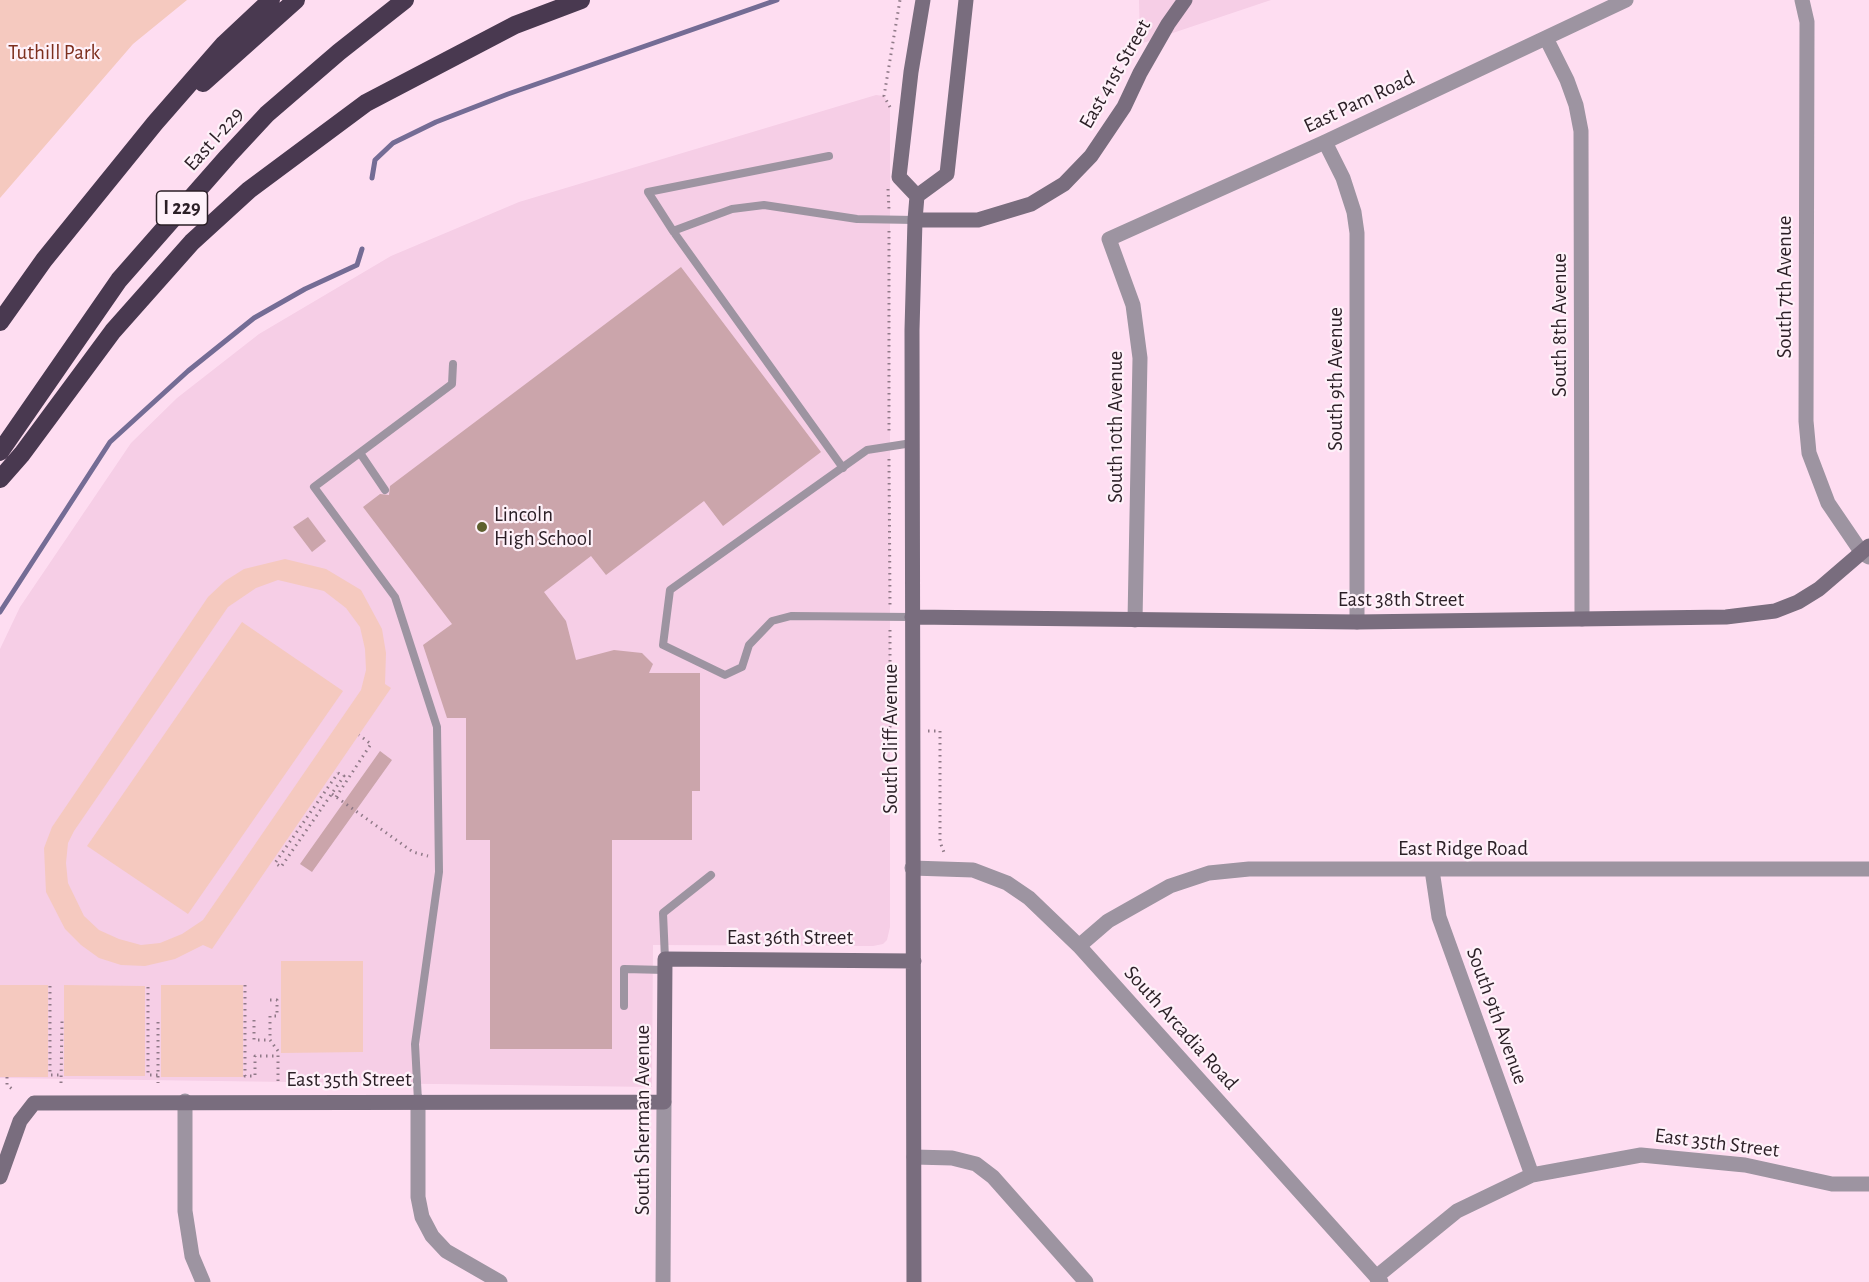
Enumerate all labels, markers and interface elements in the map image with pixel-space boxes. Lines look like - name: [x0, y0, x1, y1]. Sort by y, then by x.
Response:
- street label: East 41st Street: [1074, 15, 1156, 133]
- park label: Tuthill Park: [8, 40, 100, 66]
- street label: East Pam Road: [1300, 65, 1418, 139]
- street label: East I-229: [179, 102, 249, 176]
- road number: I 229: [156, 191, 207, 225]
- street label: South 7th Avenue: [1772, 216, 1798, 358]
- street label: South 8th Avenue: [1547, 253, 1573, 397]
- street label: South 9th Avenue: [1323, 307, 1349, 451]
- street label: South 10th Avenue: [1103, 351, 1129, 503]
- place label: Lincoln High School: [494, 502, 592, 552]
- marker: Lincoln High School: [475, 520, 489, 534]
- street label: East 38th Street: [1338, 587, 1464, 613]
- street label: South Cliff Avenue: [878, 664, 904, 814]
- street label: East Ridge Road: [1398, 836, 1528, 862]
- street label: East 36th Street: [727, 925, 853, 951]
- street label: South 9th Avenue: [1461, 944, 1533, 1088]
- street label: South Arcadia Road: [1119, 961, 1243, 1095]
- street label: South Sherman Avenue: [630, 1025, 656, 1215]
- street label: East 35th Street: [286, 1067, 412, 1093]
- street label: East 35th Street: [1653, 1123, 1781, 1163]

